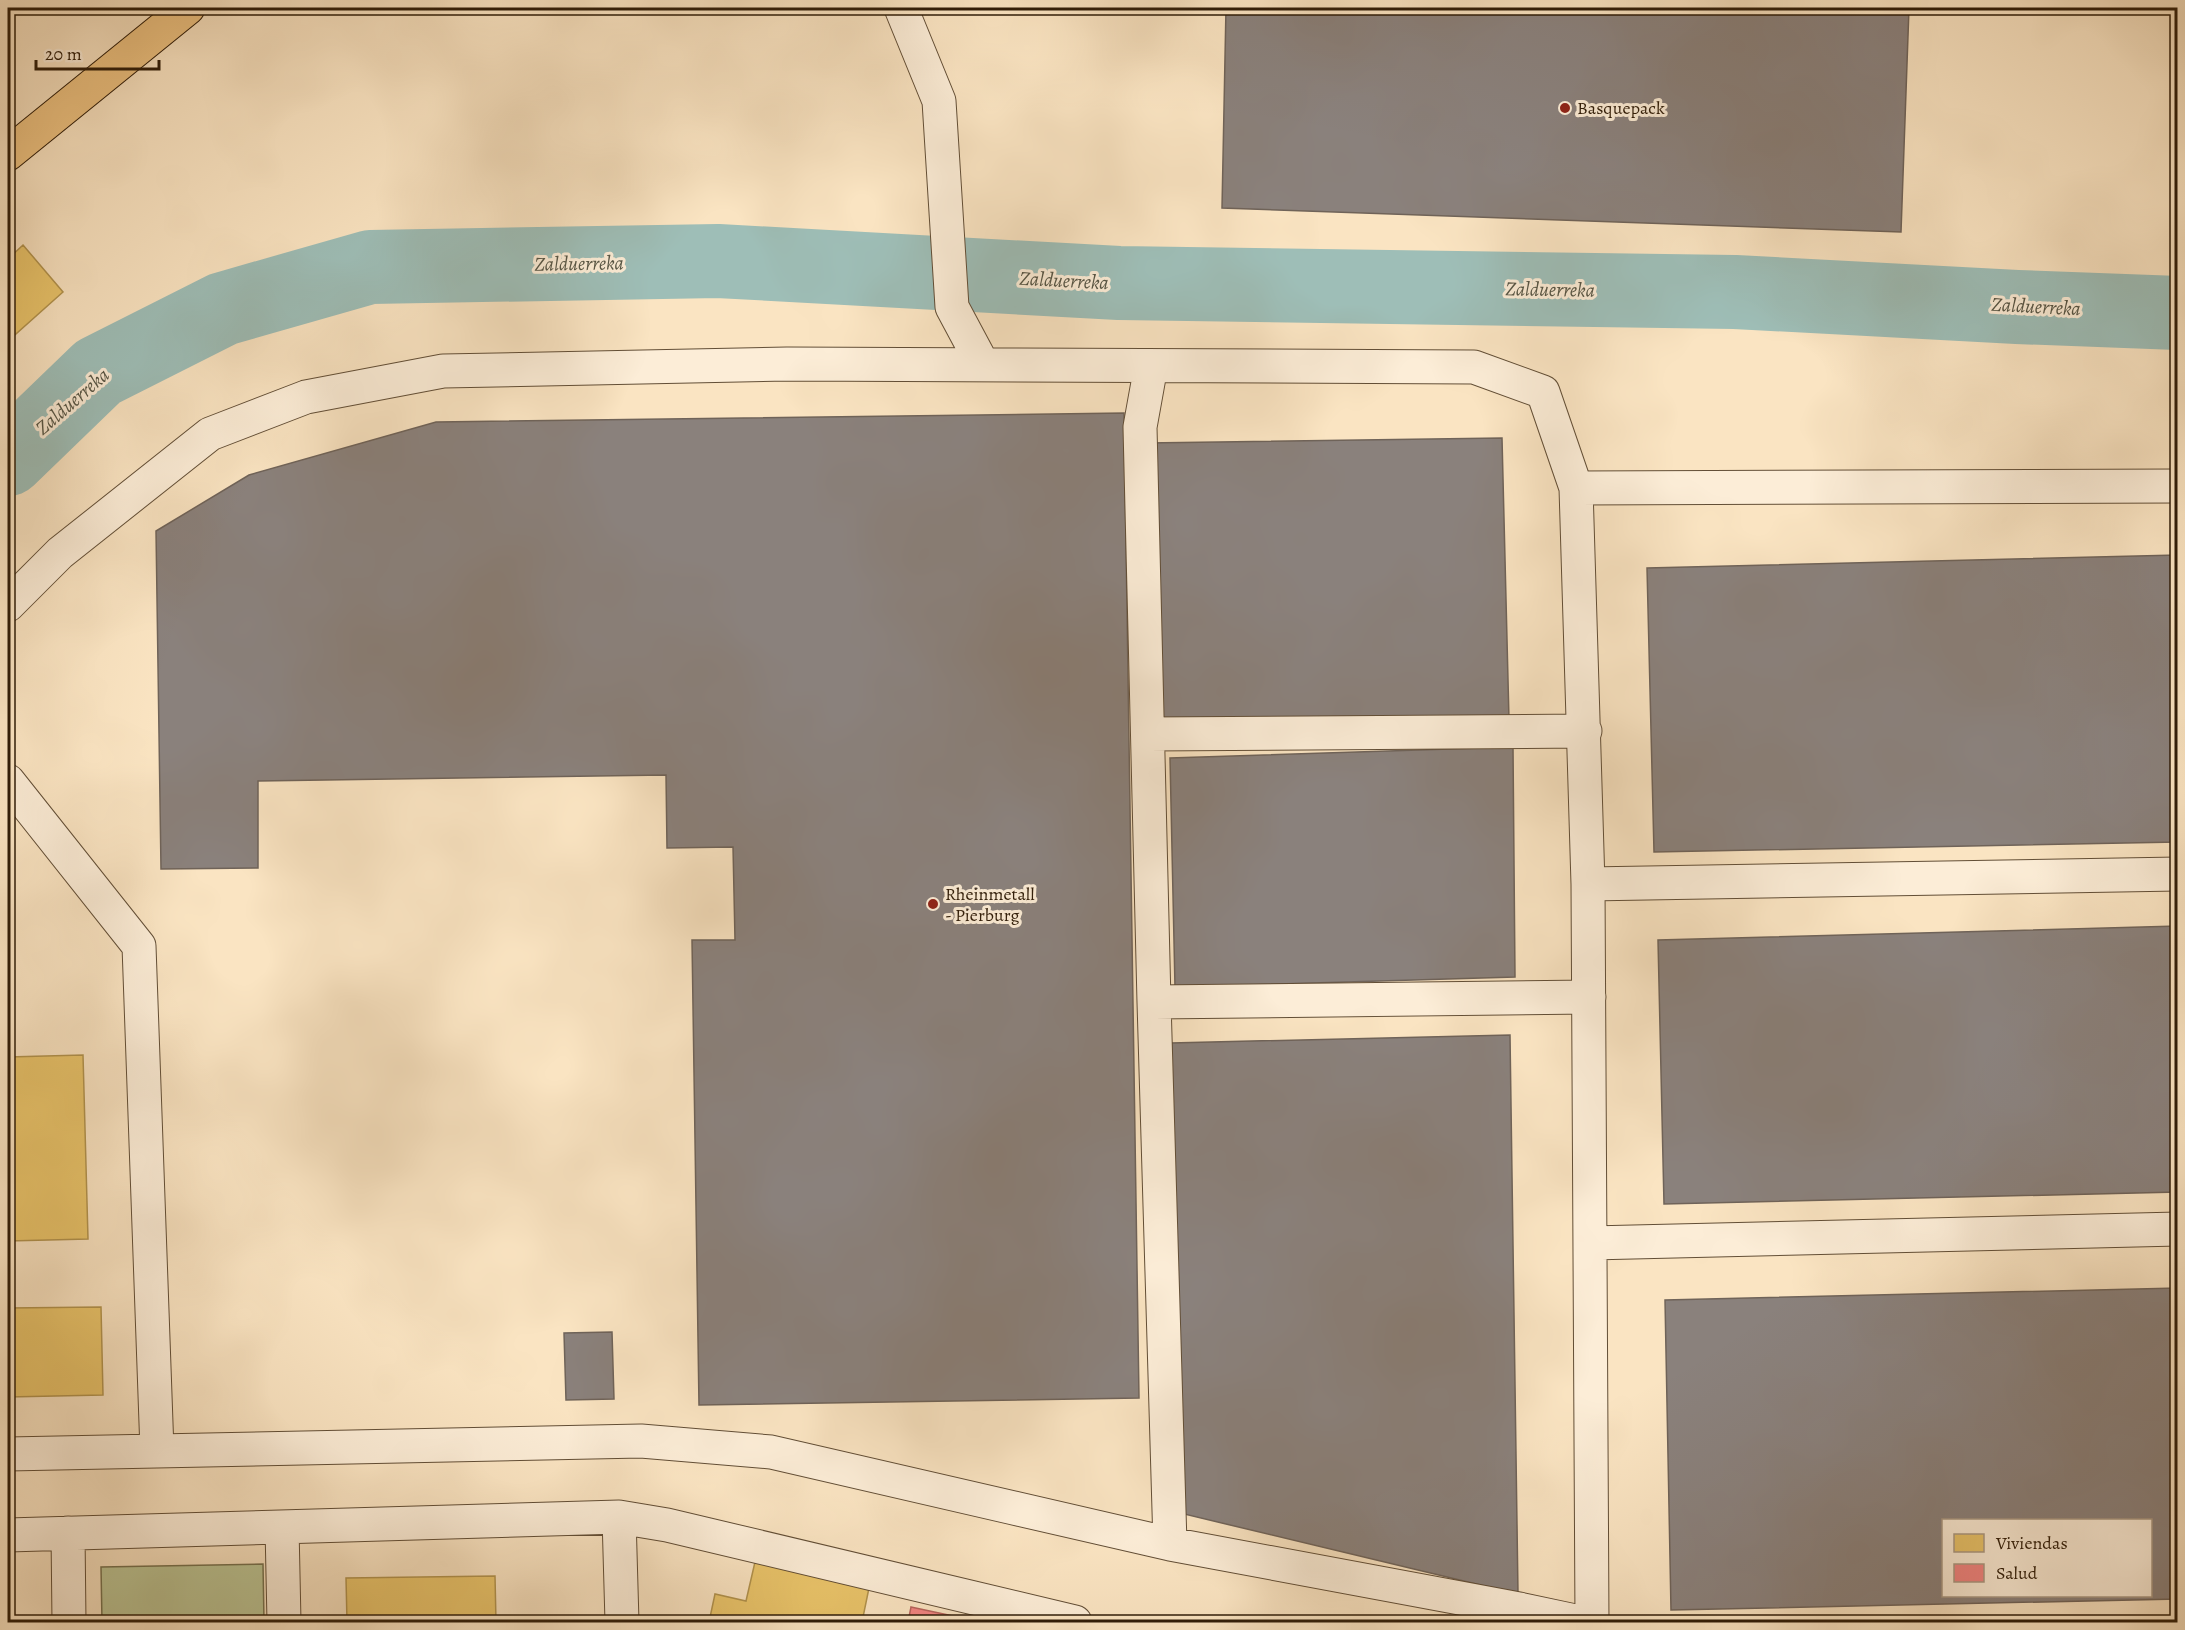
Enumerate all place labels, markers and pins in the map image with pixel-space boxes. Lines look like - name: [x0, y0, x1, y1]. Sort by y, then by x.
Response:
- place label: Basquepack: [1577, 96, 1665, 120]
- marker: Basquepack: [1558, 101, 1572, 115]
- place label: Rheinmetall - Pierburg: [945, 882, 1035, 927]
- marker: Rheinmetall - Pierburg: [926, 897, 940, 911]

